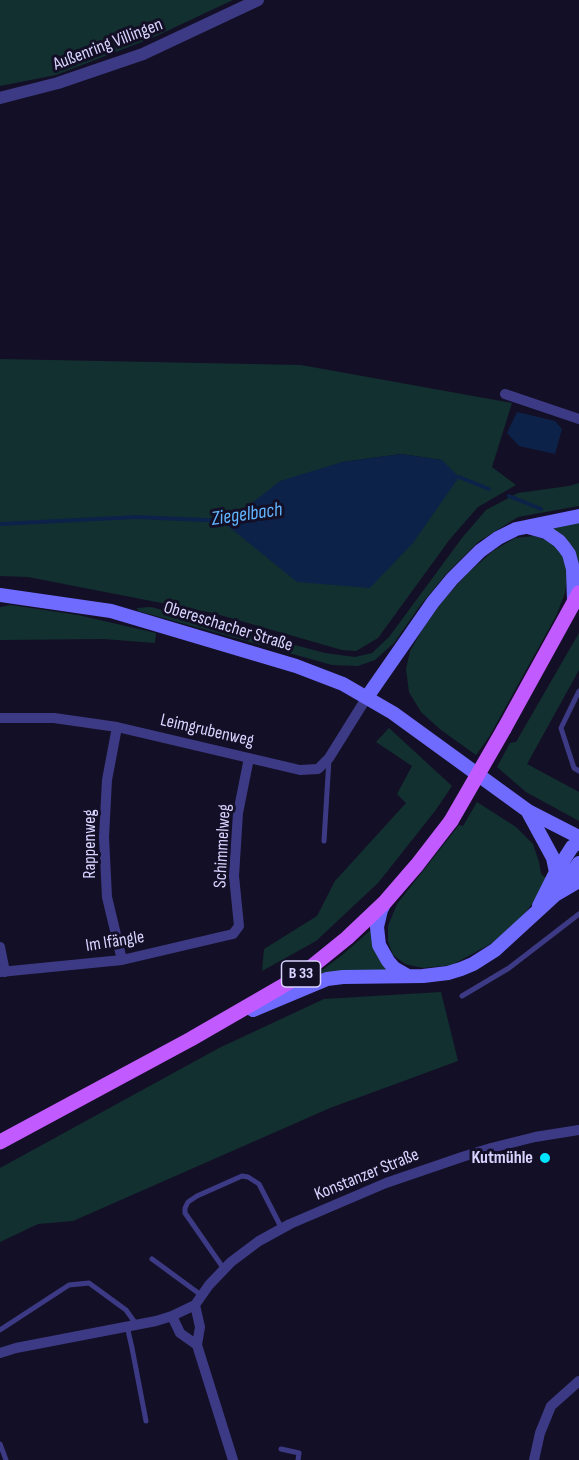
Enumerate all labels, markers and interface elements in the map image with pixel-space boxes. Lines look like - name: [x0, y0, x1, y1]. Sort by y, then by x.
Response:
- street label: Außenring Villingen: [50, 14, 166, 76]
- water label: Ziegelbach: [210, 498, 284, 532]
- street label: Obereschacher Straße: [161, 597, 295, 657]
- street label: Leimgrubenweg: [158, 710, 256, 752]
- street label: Schimmelweg: [210, 803, 236, 889]
- street label: Rappenweg: [79, 809, 101, 879]
- street label: Im Ifängle: [84, 927, 146, 957]
- road number: B 33: [282, 961, 320, 987]
- street label: Konstanzer Straße: [312, 1144, 422, 1206]
- place label: Kutmühle: [471, 1147, 533, 1169]
- marker: Kutmühle: [538, 1151, 552, 1165]

